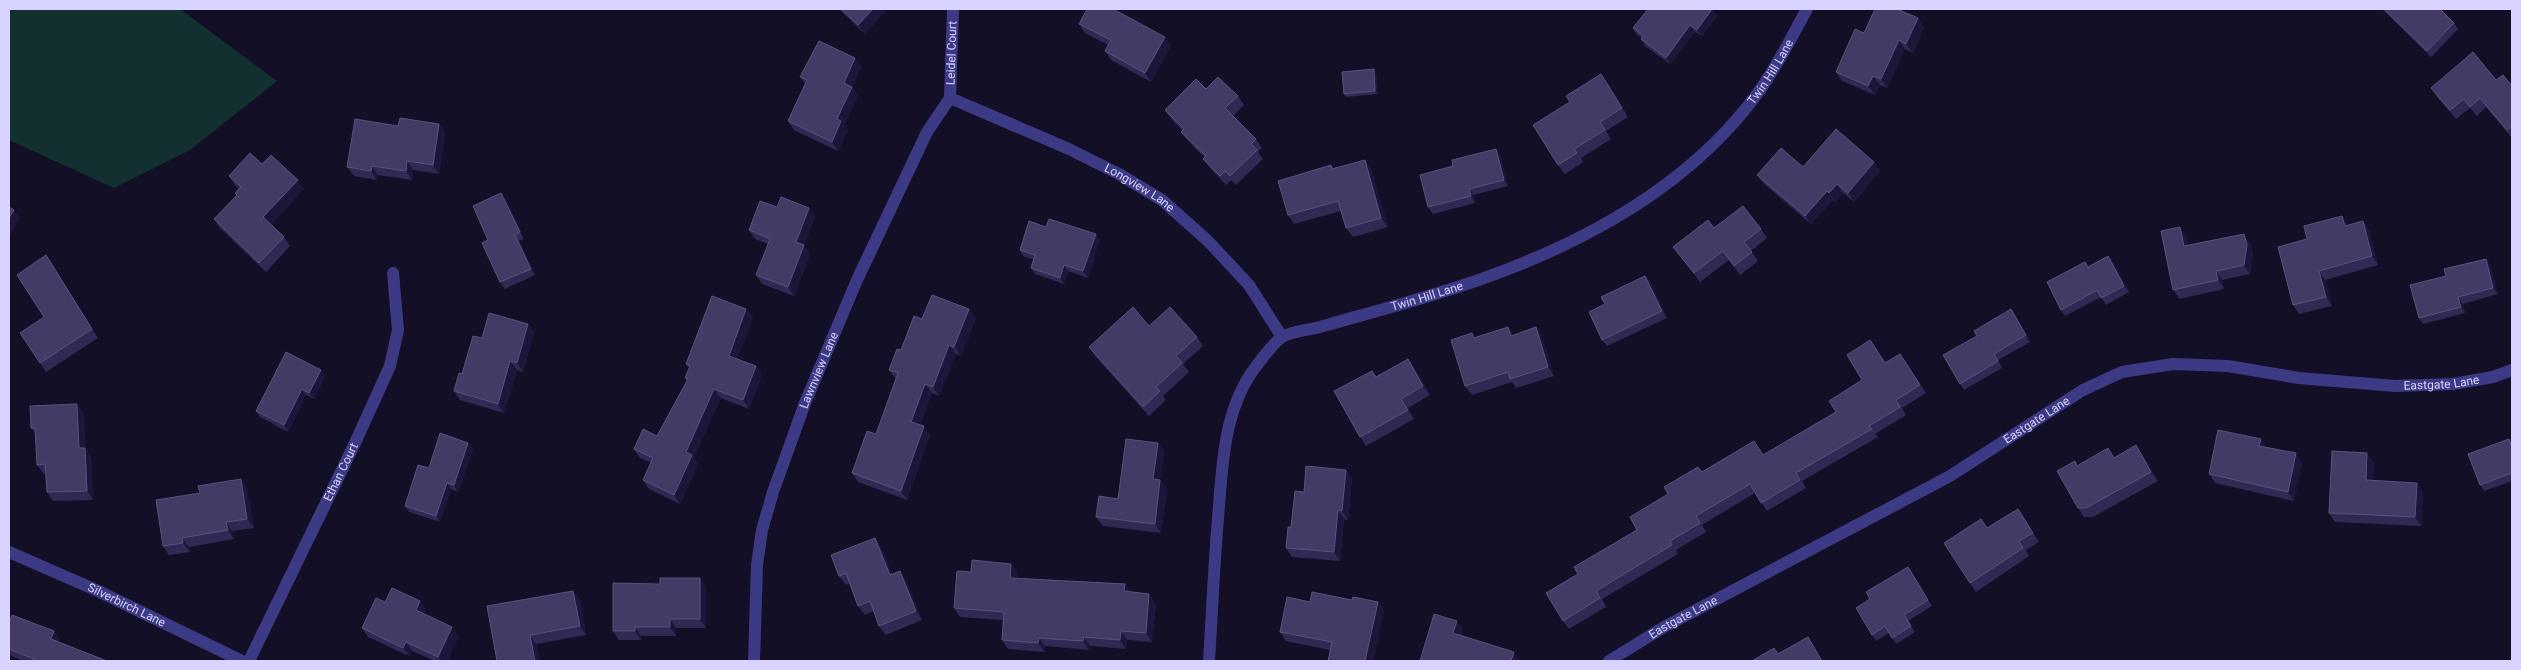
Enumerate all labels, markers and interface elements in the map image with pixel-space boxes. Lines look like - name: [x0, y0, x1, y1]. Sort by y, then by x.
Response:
- street label: Leidel Court: [943, 21, 960, 85]
- street label: Twin Hill Lane: [1745, 37, 1796, 107]
- street label: Longview Lane: [1102, 161, 1177, 215]
- street label: Twin Hill Lane: [1389, 279, 1465, 314]
- street label: Lawnview Lane: [797, 330, 841, 410]
- street label: Eastgate Lane: [2403, 373, 2480, 393]
- street label: Eastgate Lane: [2001, 394, 2072, 447]
- street label: Ethan Court: [321, 441, 361, 504]
- street label: Silverbirch Lane: [86, 580, 168, 630]
- street label: Eastgate Lane: [1646, 593, 1720, 642]

